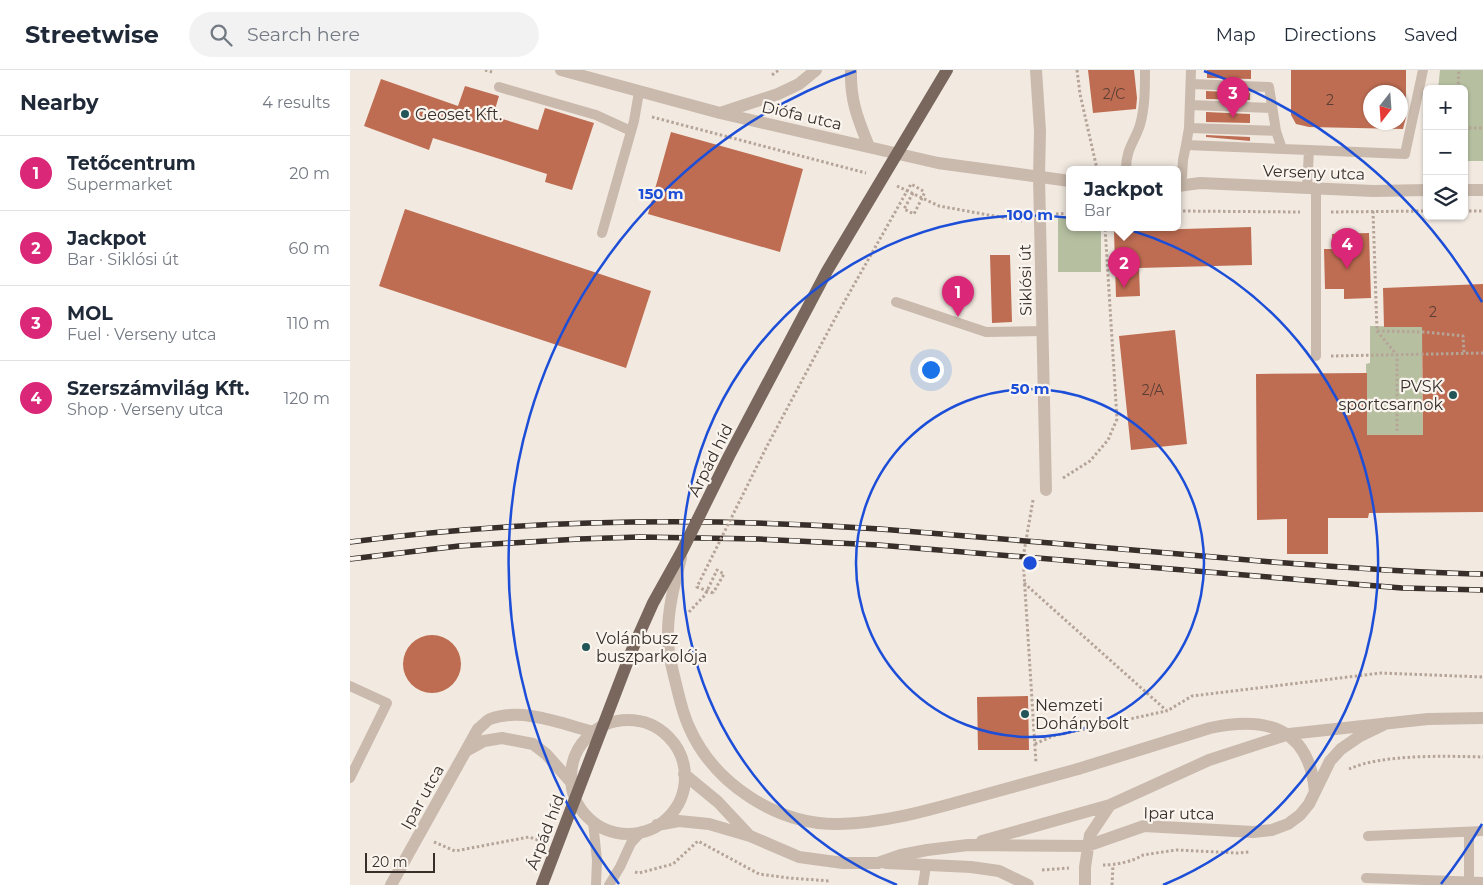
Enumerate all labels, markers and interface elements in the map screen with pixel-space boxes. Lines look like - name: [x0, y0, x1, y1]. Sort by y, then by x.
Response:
- search box: [189, 12, 539, 57]
- text: Streetwise: [25, 20, 159, 49]
- icon: search: [207, 21, 235, 49]
- text: Search here: [247, 23, 360, 46]
- text: Map: [1216, 24, 1256, 46]
- text: Directions: [1284, 24, 1376, 46]
- text: Saved: [1404, 24, 1458, 46]
- pin: 3: [1217, 77, 1249, 118]
- house number: 2/C: [1103, 85, 1125, 103]
- north arrow: [1363, 85, 1408, 130]
- map controls: [1423, 85, 1468, 220]
- button: +: [1423, 85, 1468, 130]
- text: Nearby: [20, 90, 99, 115]
- house number: 2: [1326, 91, 1334, 109]
- text: 4 results: [262, 93, 330, 112]
- street label: Diófa utca: [760, 97, 844, 134]
- place label: Geoset Kft.: [415, 105, 502, 124]
- marker: Geoset Kft.: [399, 108, 411, 120]
- button: −: [1423, 130, 1468, 175]
- text: Tetőcentrum: [67, 152, 196, 175]
- street label: Verseny utca: [1262, 161, 1366, 184]
- text: 1: [33, 164, 39, 183]
- text: 20 m: [289, 164, 330, 183]
- popup: [1066, 166, 1181, 231]
- text: Supermarket: [67, 175, 173, 194]
- button: layers: [1423, 175, 1468, 220]
- text: Jackpot: [1084, 178, 1163, 201]
- text: 150 m: [639, 184, 683, 203]
- text: Bar: [1084, 201, 1112, 220]
- text: 100 m: [1007, 205, 1053, 224]
- text: Jackpot: [67, 227, 146, 250]
- pin: 4: [1331, 228, 1363, 269]
- text: 2: [31, 239, 41, 258]
- text: 60 m: [288, 239, 330, 258]
- street label: Siklósi út: [1015, 244, 1036, 316]
- pin: 2: [1108, 247, 1140, 288]
- text: Bar · Siklósi út: [67, 250, 179, 269]
- pin: 1: [942, 276, 974, 317]
- text: MOL: [67, 302, 113, 325]
- house number: 2: [1429, 303, 1437, 321]
- text: 3: [31, 314, 41, 333]
- text: 110 m: [287, 314, 330, 333]
- text: Fuel · Verseny utca: [67, 325, 217, 344]
- your location: [918, 357, 944, 383]
- text: Szerszámvilág Kft.: [67, 377, 249, 400]
- place label: PVSK sportcsarnok: [1338, 377, 1444, 414]
- text: 50 m: [1010, 379, 1050, 398]
- house number: 2/A: [1142, 381, 1165, 399]
- text: 4: [30, 389, 42, 408]
- text: 120 m: [283, 389, 330, 408]
- marker: PVSK sportcsarnok: [1447, 389, 1459, 401]
- text: Shop · Verseny utca: [67, 400, 224, 419]
- street label: Árpád híd: [684, 421, 737, 500]
- centre of rings: [1021, 554, 1039, 572]
- place label: Volánbusz buszparkolója: [596, 629, 708, 666]
- marker: Volánbusz buszparkolója: [580, 641, 592, 653]
- place label: Nemzeti Dohánybolt: [1035, 696, 1130, 733]
- marker: Nemzeti Dohánybolt: [1019, 708, 1031, 720]
- street label: Ipar utca: [397, 762, 448, 833]
- street label: Árpád híd: [522, 792, 568, 872]
- street label: Ipar utca: [1143, 803, 1215, 824]
- scale bar: [365, 850, 435, 873]
- text: 20 m: [372, 853, 408, 871]

